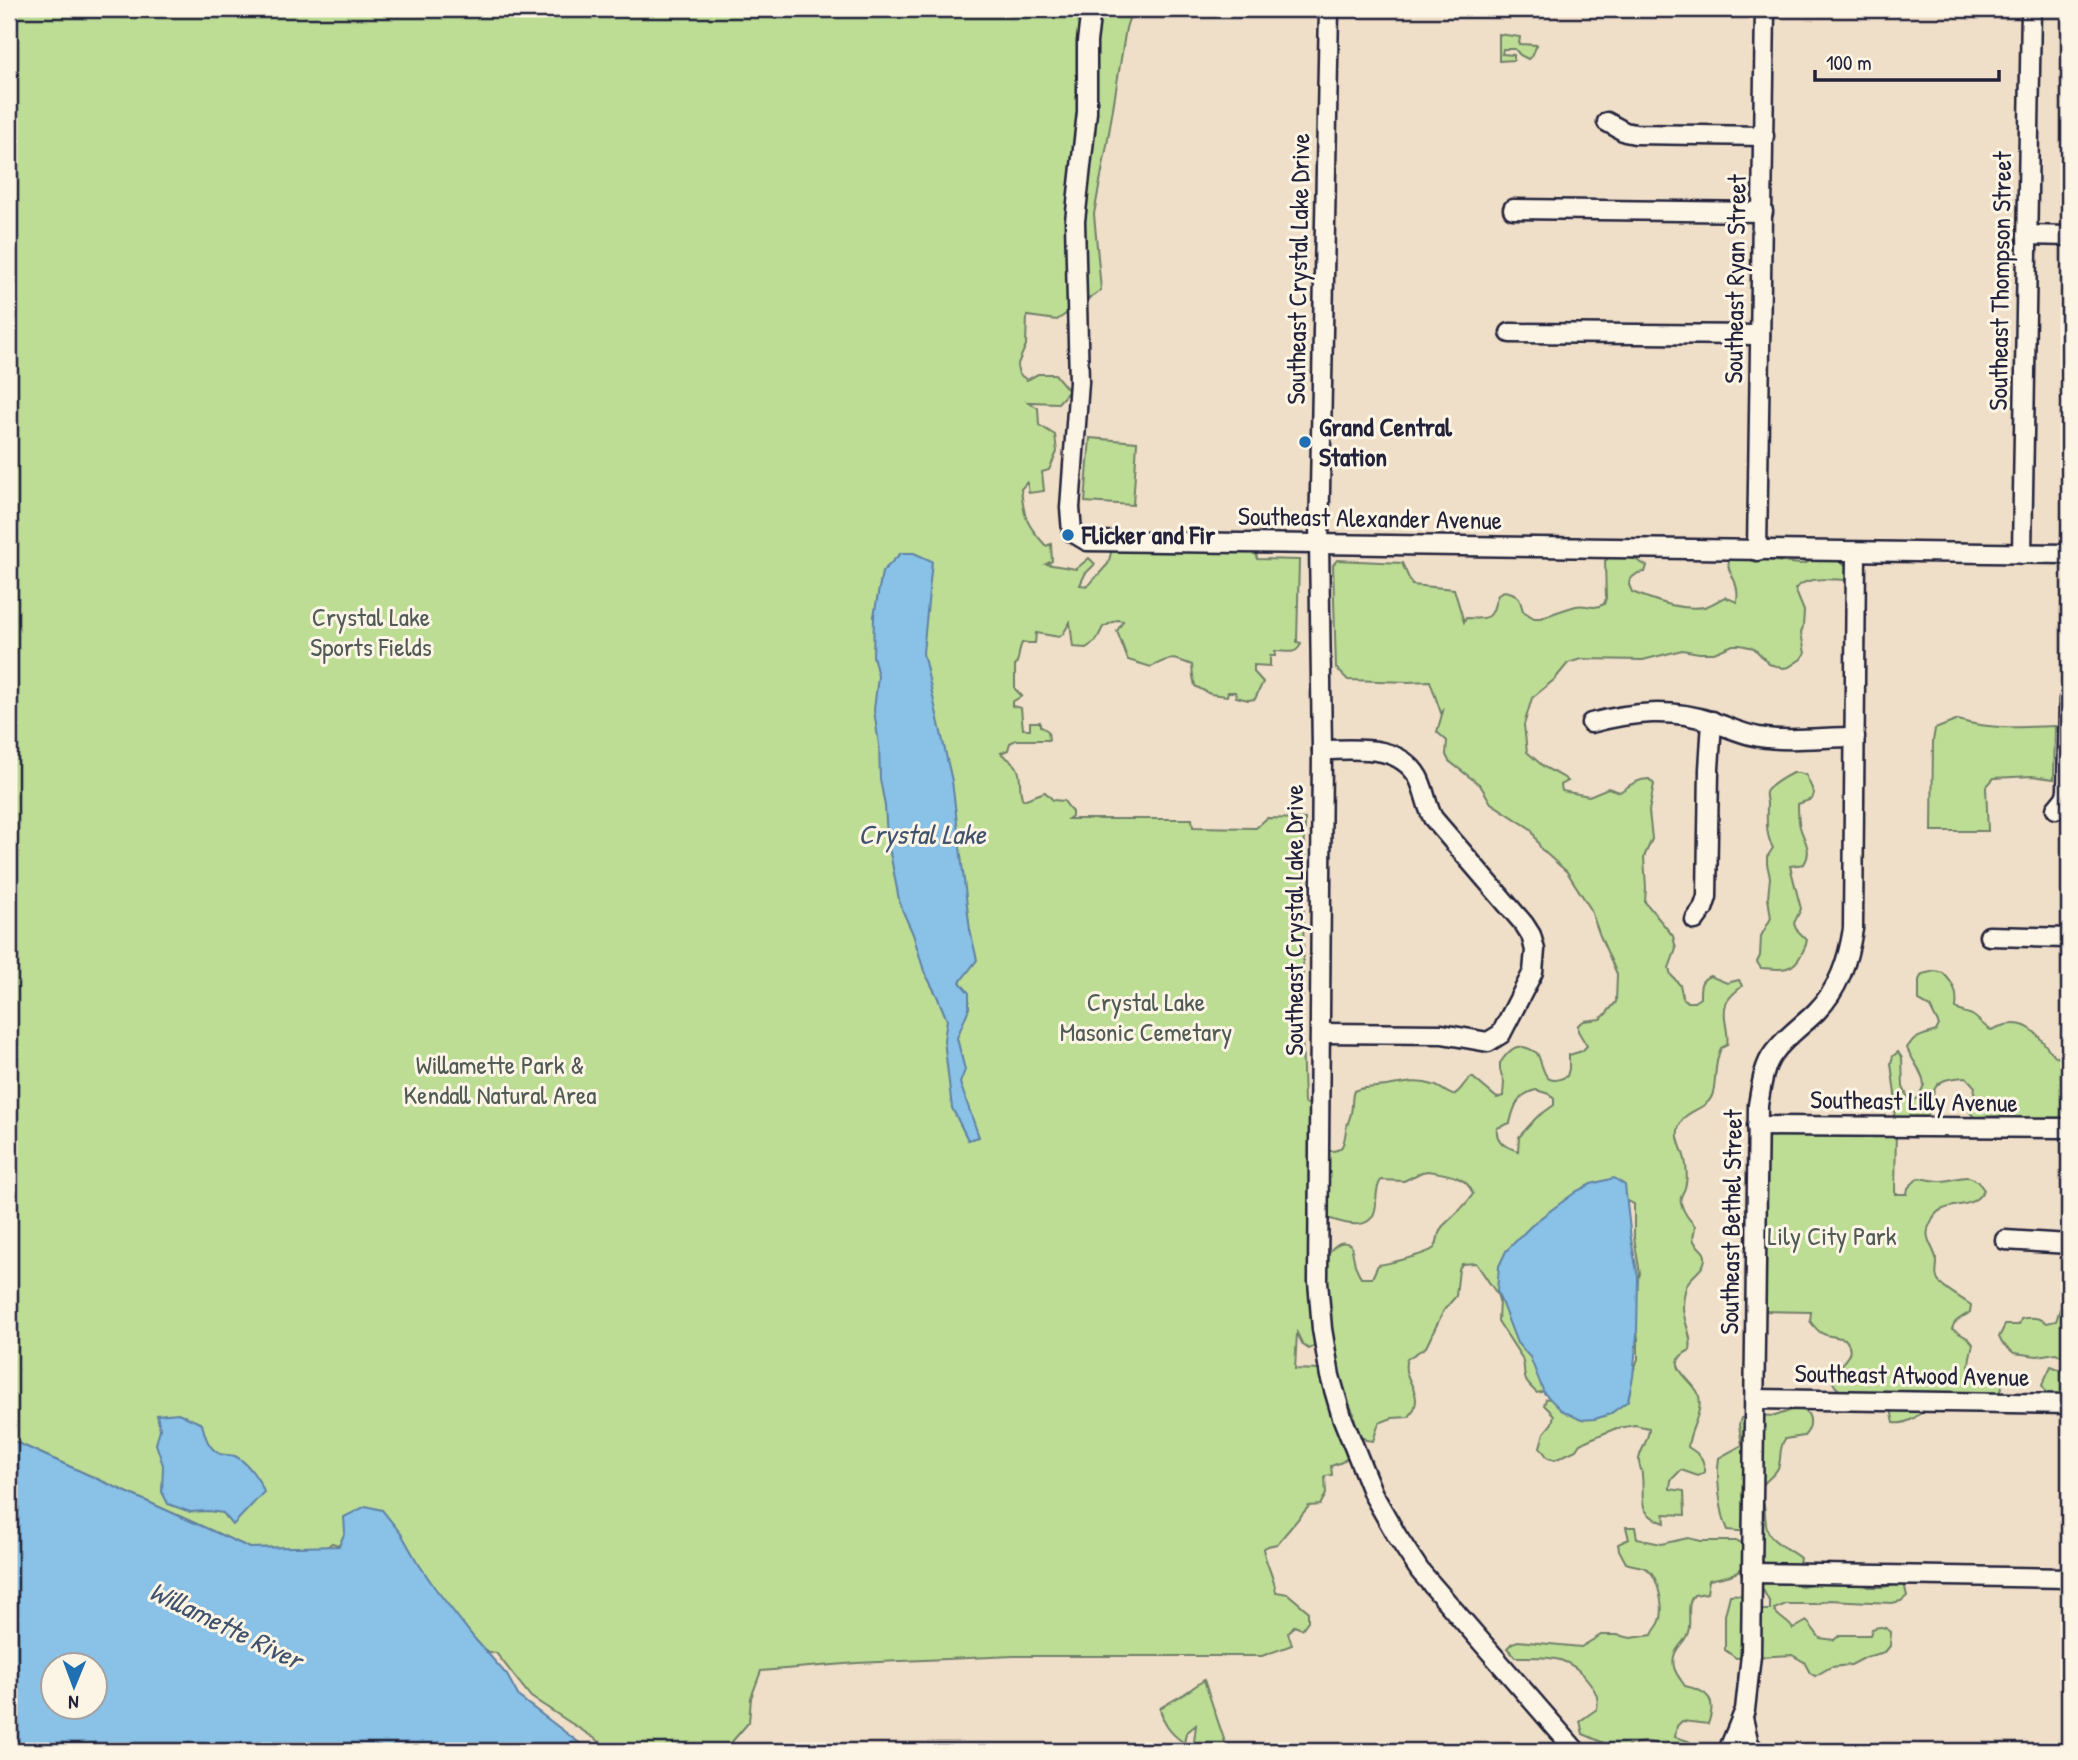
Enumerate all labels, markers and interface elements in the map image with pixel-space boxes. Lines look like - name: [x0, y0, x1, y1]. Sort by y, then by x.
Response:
- scale bar: [1815, 38, 1999, 82]
- text: 100 m: [1826, 48, 1872, 77]
- street label: Southeast Crystal Lake Drive: [1278, 133, 1317, 405]
- street label: Southeast Thompson Street: [1980, 150, 2019, 411]
- street label: Southeast Ryan Street: [1715, 173, 1754, 384]
- place label: Grand Central Station: [1319, 409, 1453, 474]
- marker: Grand Central Station: [1297, 434, 1313, 450]
- street label: Southeast Alexander Avenue: [1238, 498, 1502, 537]
- place label: Flicker and Fir: [1081, 517, 1216, 552]
- marker: Flicker and Fir: [1060, 527, 1076, 543]
- park label: Crystal Lake Sports Fields: [310, 599, 432, 664]
- street label: Southeast Crystal Lake Drive: [1276, 784, 1311, 1056]
- water label: Crystal Lake: [858, 815, 988, 853]
- park label: Crystal Lake Masonic Cemetary: [1060, 984, 1232, 1049]
- park label: Willamette Park & Kendall Natural Area: [404, 1047, 596, 1112]
- street label: Southeast Lilly Avenue: [1810, 1081, 2018, 1120]
- street label: Southeast Bethel Street: [1711, 1108, 1750, 1335]
- park label: Lily City Park: [1768, 1218, 1897, 1253]
- street label: Southeast Atwood Avenue: [1794, 1355, 2030, 1394]
- water label: Willamette River: [143, 1572, 312, 1680]
- north arrow: [38, 1652, 108, 1722]
- text: N: [68, 1690, 79, 1716]

